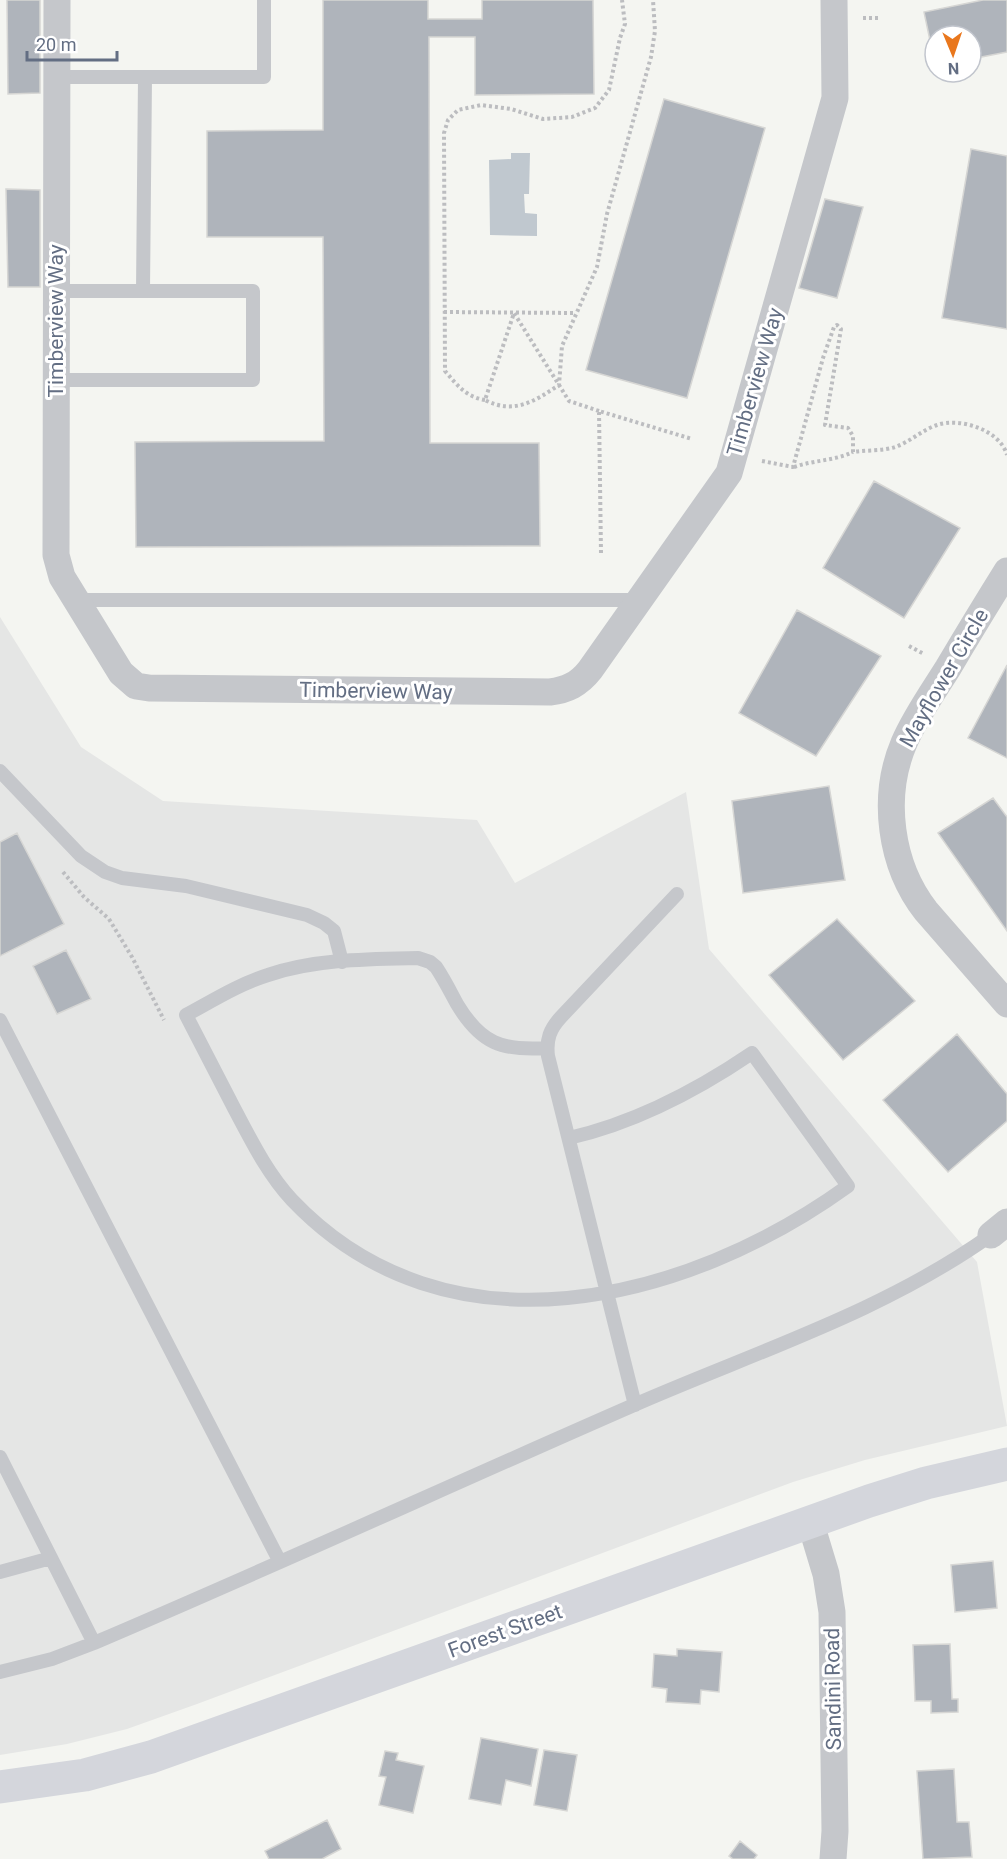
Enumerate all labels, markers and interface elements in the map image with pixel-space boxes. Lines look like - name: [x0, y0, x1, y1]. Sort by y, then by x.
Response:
- scale bar: [27, 24, 117, 62]
- north arrow: [923, 24, 983, 84]
- text: 20 m: [36, 34, 76, 55]
- text: N: [948, 59, 959, 78]
- street label: Timberview Way: [44, 244, 68, 398]
- street label: Timberview Way: [722, 305, 788, 459]
- street label: Mayflower Circle: [895, 605, 993, 751]
- street label: Timberview Way: [299, 678, 453, 704]
- street label: Forest Street: [445, 1599, 565, 1663]
- street label: Sandini Road: [820, 1628, 846, 1750]

